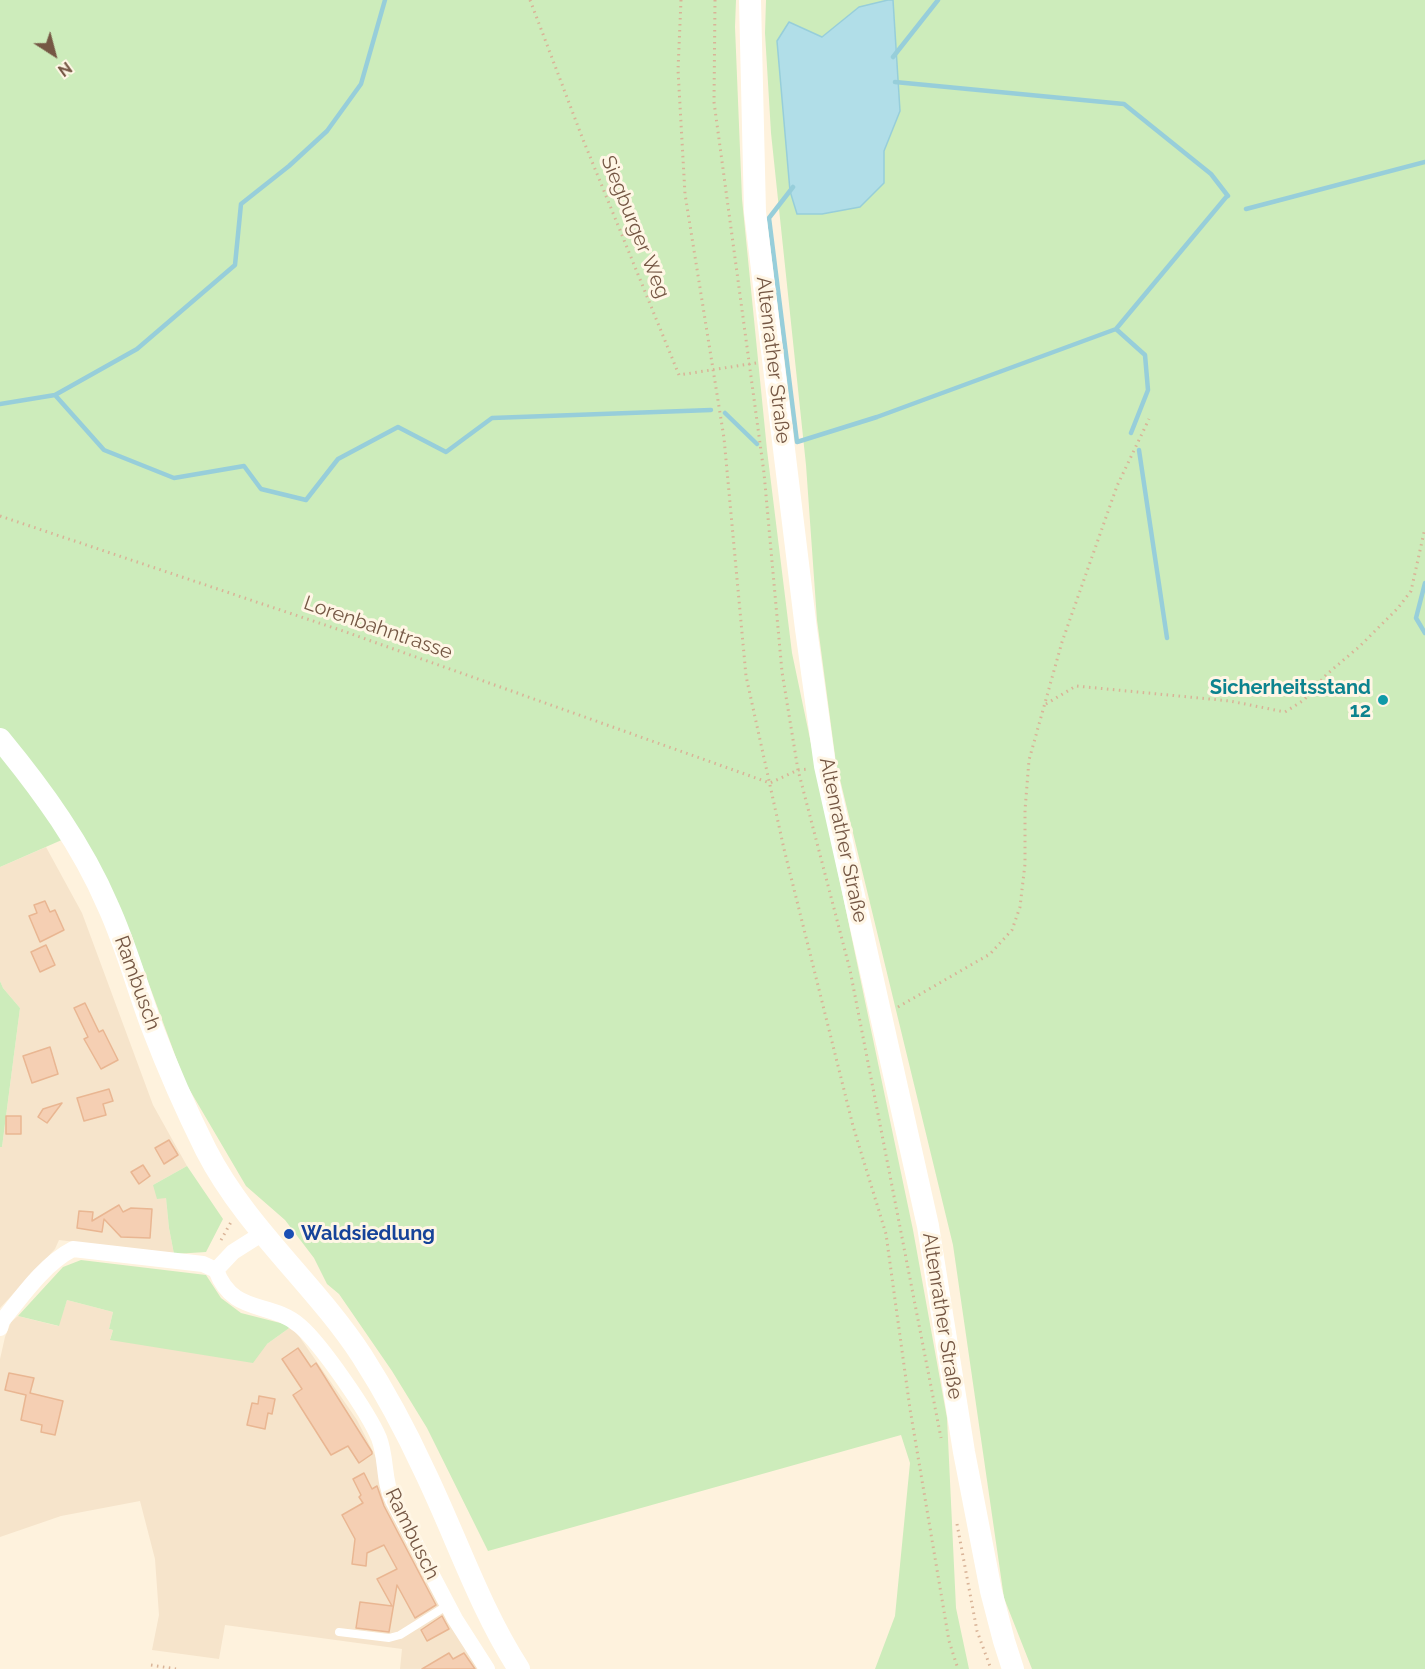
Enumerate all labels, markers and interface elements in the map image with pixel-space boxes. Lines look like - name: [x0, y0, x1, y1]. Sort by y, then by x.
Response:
- north arrow: [24, 24, 84, 84]
- text: N: [54, 58, 75, 80]
- street label: Siegburger Weg: [596, 152, 674, 302]
- street label: Altenrather Straße: [751, 275, 795, 445]
- street label: Lorenbahntrasse: [301, 591, 455, 665]
- place label: Sicherheitsstand 12: [1210, 676, 1371, 723]
- marker: Sicherheitsstand 12: [1376, 693, 1390, 707]
- street label: Altenrather Straße: [814, 755, 872, 925]
- street label: Rambusch: [109, 933, 165, 1033]
- place label: Waldsiedlung: [301, 1222, 435, 1246]
- marker: Waldsiedlung: [282, 1227, 296, 1241]
- street label: Altenrather Straße: [917, 1231, 967, 1401]
- street label: Rambusch: [380, 1484, 444, 1584]

